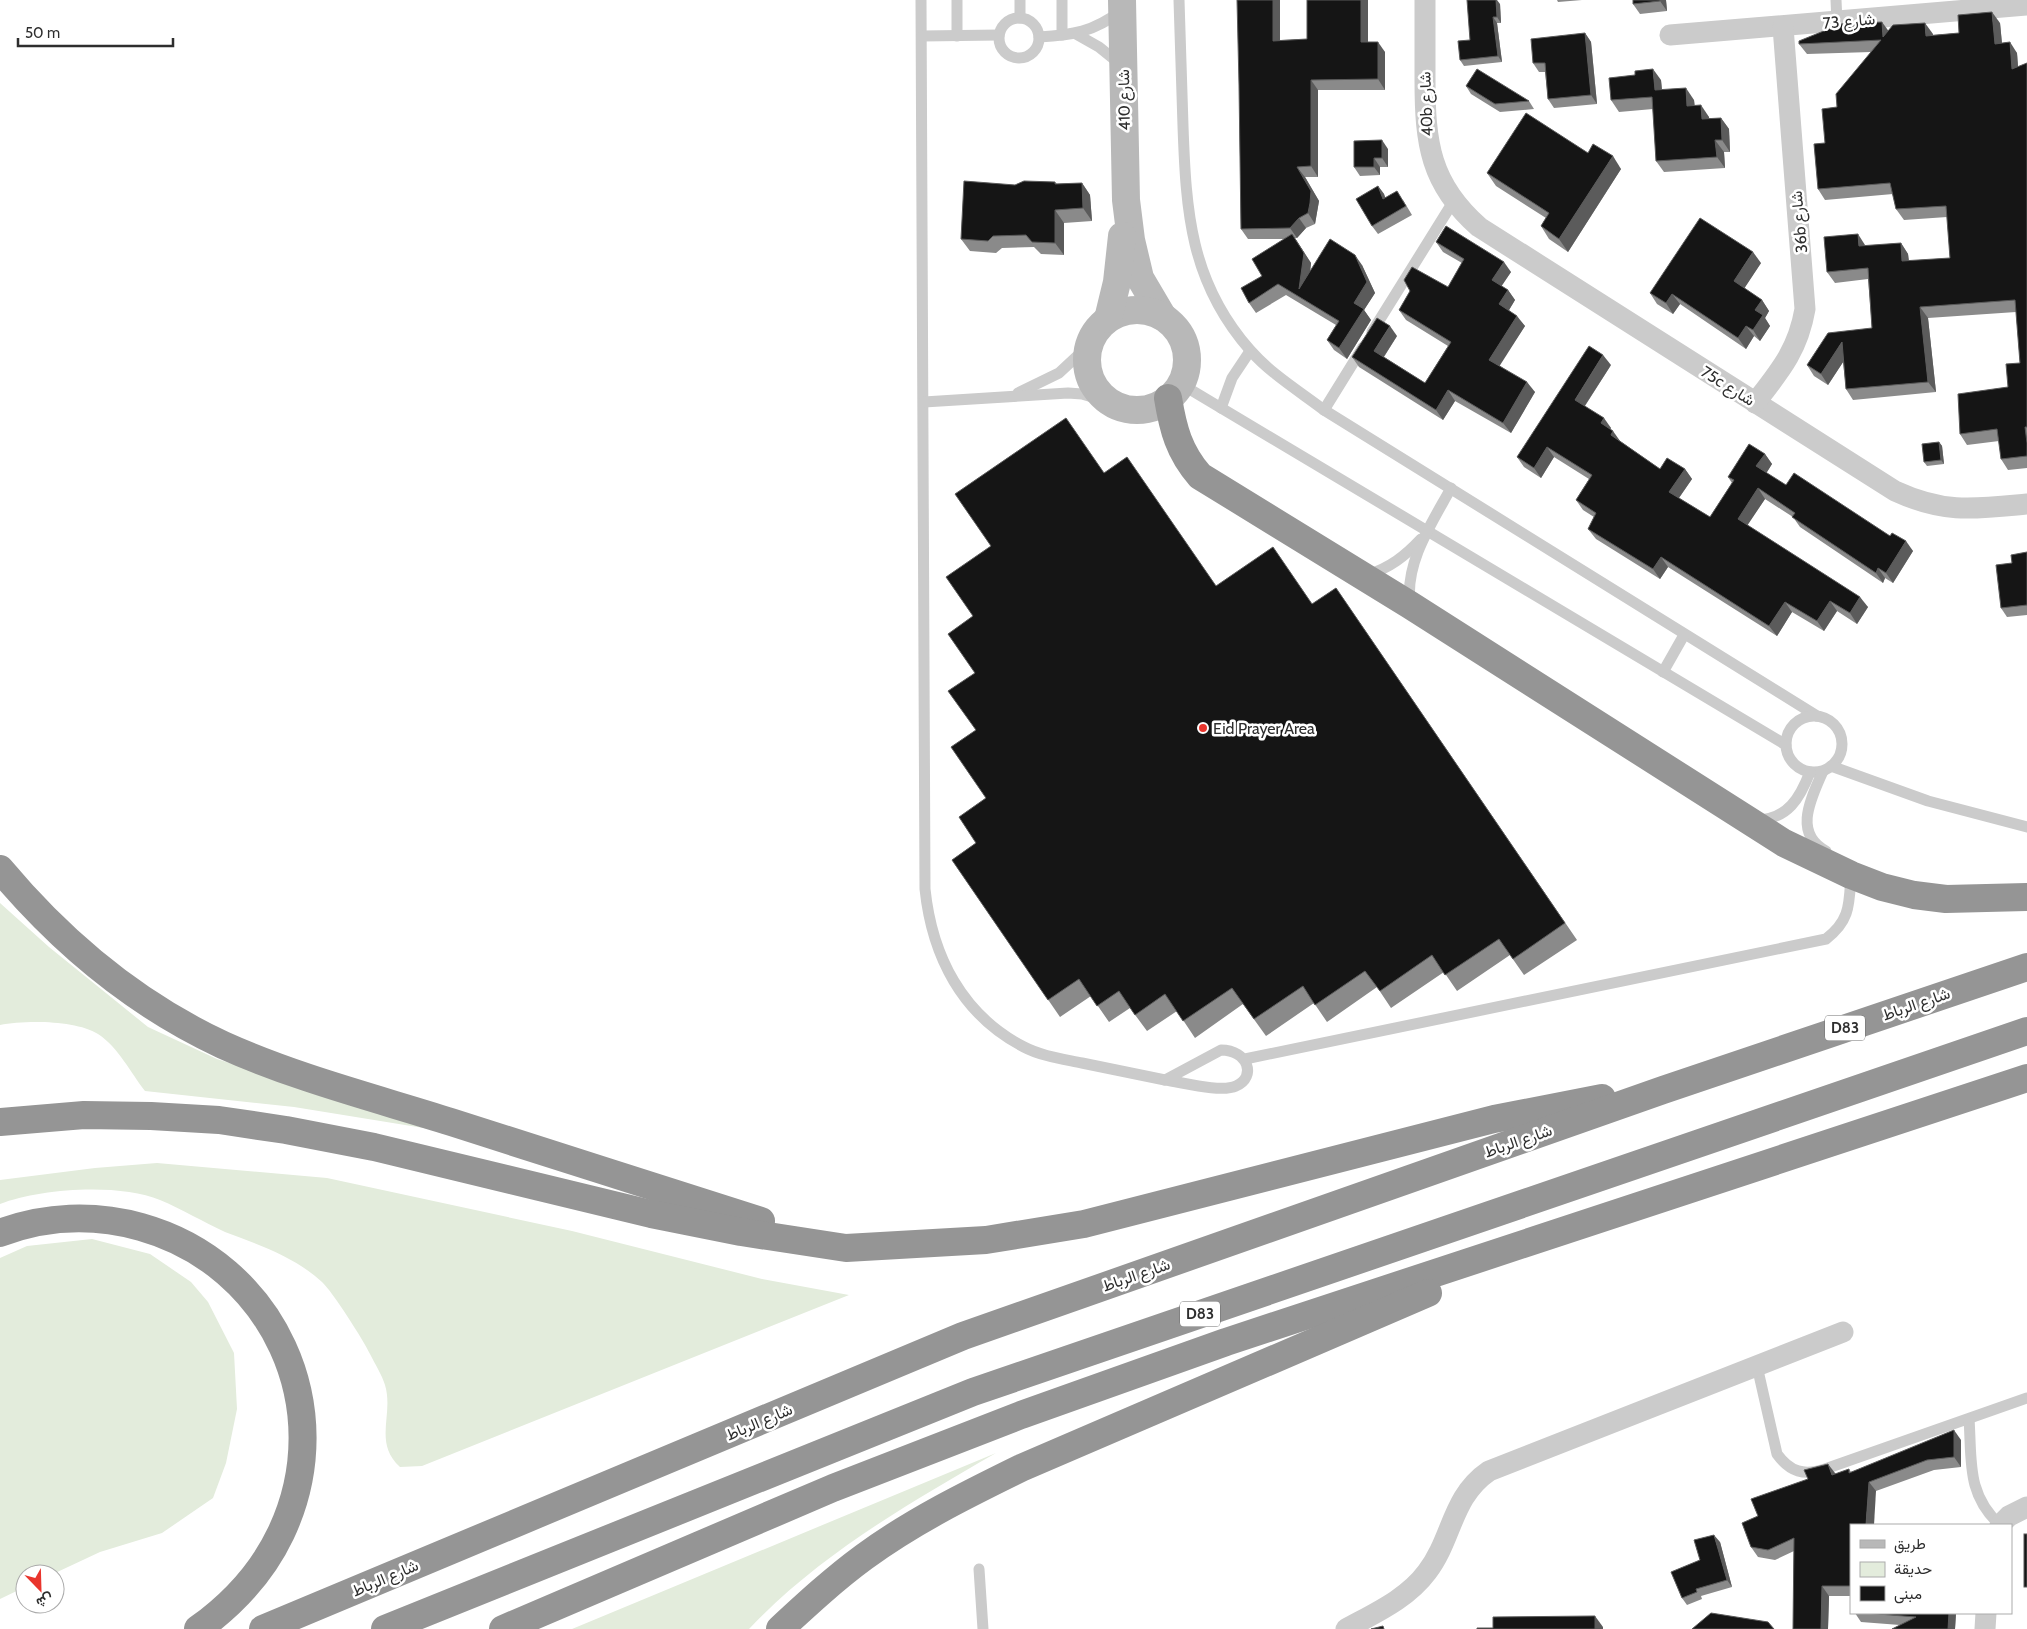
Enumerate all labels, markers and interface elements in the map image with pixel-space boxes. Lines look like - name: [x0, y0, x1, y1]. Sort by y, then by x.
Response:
- street label: شارع 73: [1822, 9, 1876, 35]
- scale bar: [18, 15, 172, 47]
- text: 50 m: [25, 24, 60, 42]
- street label: شارع 410: [1114, 69, 1136, 131]
- street label: 40b شارع: [1415, 71, 1439, 137]
- street label: 36b شارع: [1787, 190, 1813, 254]
- street label: 75c شارع: [1697, 362, 1758, 412]
- place label: Eid Prayer Area: [1213, 719, 1315, 738]
- marker: Eid Prayer Area: [1197, 722, 1209, 734]
- street label: شارع الرباط: [1880, 984, 1953, 1026]
- road number: D83: [1825, 1016, 1865, 1040]
- street label: شارع الرباط: [1482, 1121, 1555, 1163]
- street label: شارع الرباط: [1100, 1255, 1173, 1297]
- road number: D83: [1180, 1302, 1220, 1326]
- street label: شارع الرباط: [723, 1399, 796, 1446]
- legend: [1850, 1524, 2012, 1614]
- text: طريق: [1894, 1535, 1926, 1554]
- street label: شارع الرباط: [349, 1555, 422, 1602]
- text: حديقة: [1894, 1560, 1932, 1578]
- north arrow: [15, 1564, 65, 1614]
- text: مبنى: [1894, 1585, 1922, 1604]
- text: ش: [34, 1589, 56, 1613]

